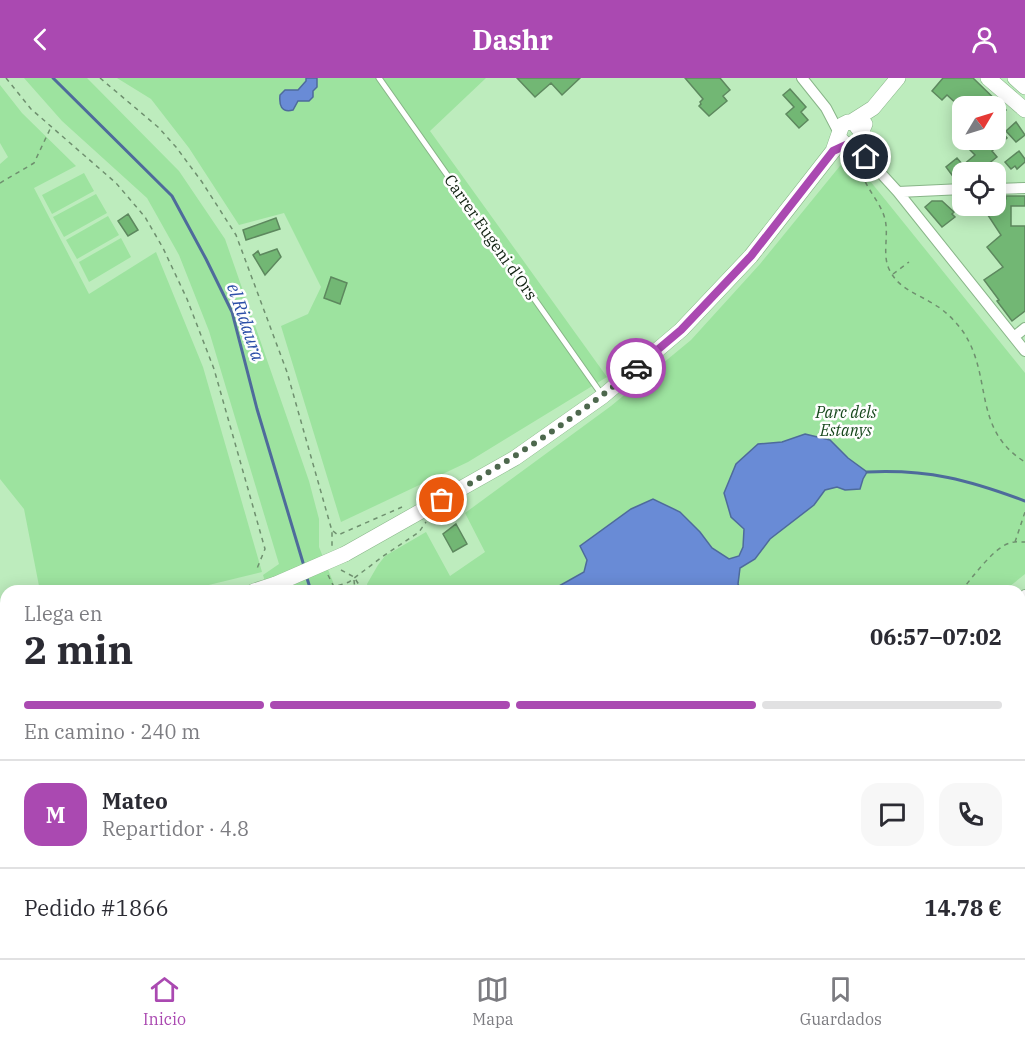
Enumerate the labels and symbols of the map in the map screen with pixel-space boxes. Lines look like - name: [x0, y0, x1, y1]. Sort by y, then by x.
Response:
- north arrow: [952, 96, 1006, 150]
- pin: [840, 131, 891, 182]
- street label: Carrer Eugeni d'Ors: [440, 170, 542, 304]
- water label: el Ridaura: [222, 280, 270, 364]
- courier: [606, 338, 666, 398]
- park label: Parc dels Estanys: [814, 402, 877, 440]
- pin: [416, 474, 467, 525]

